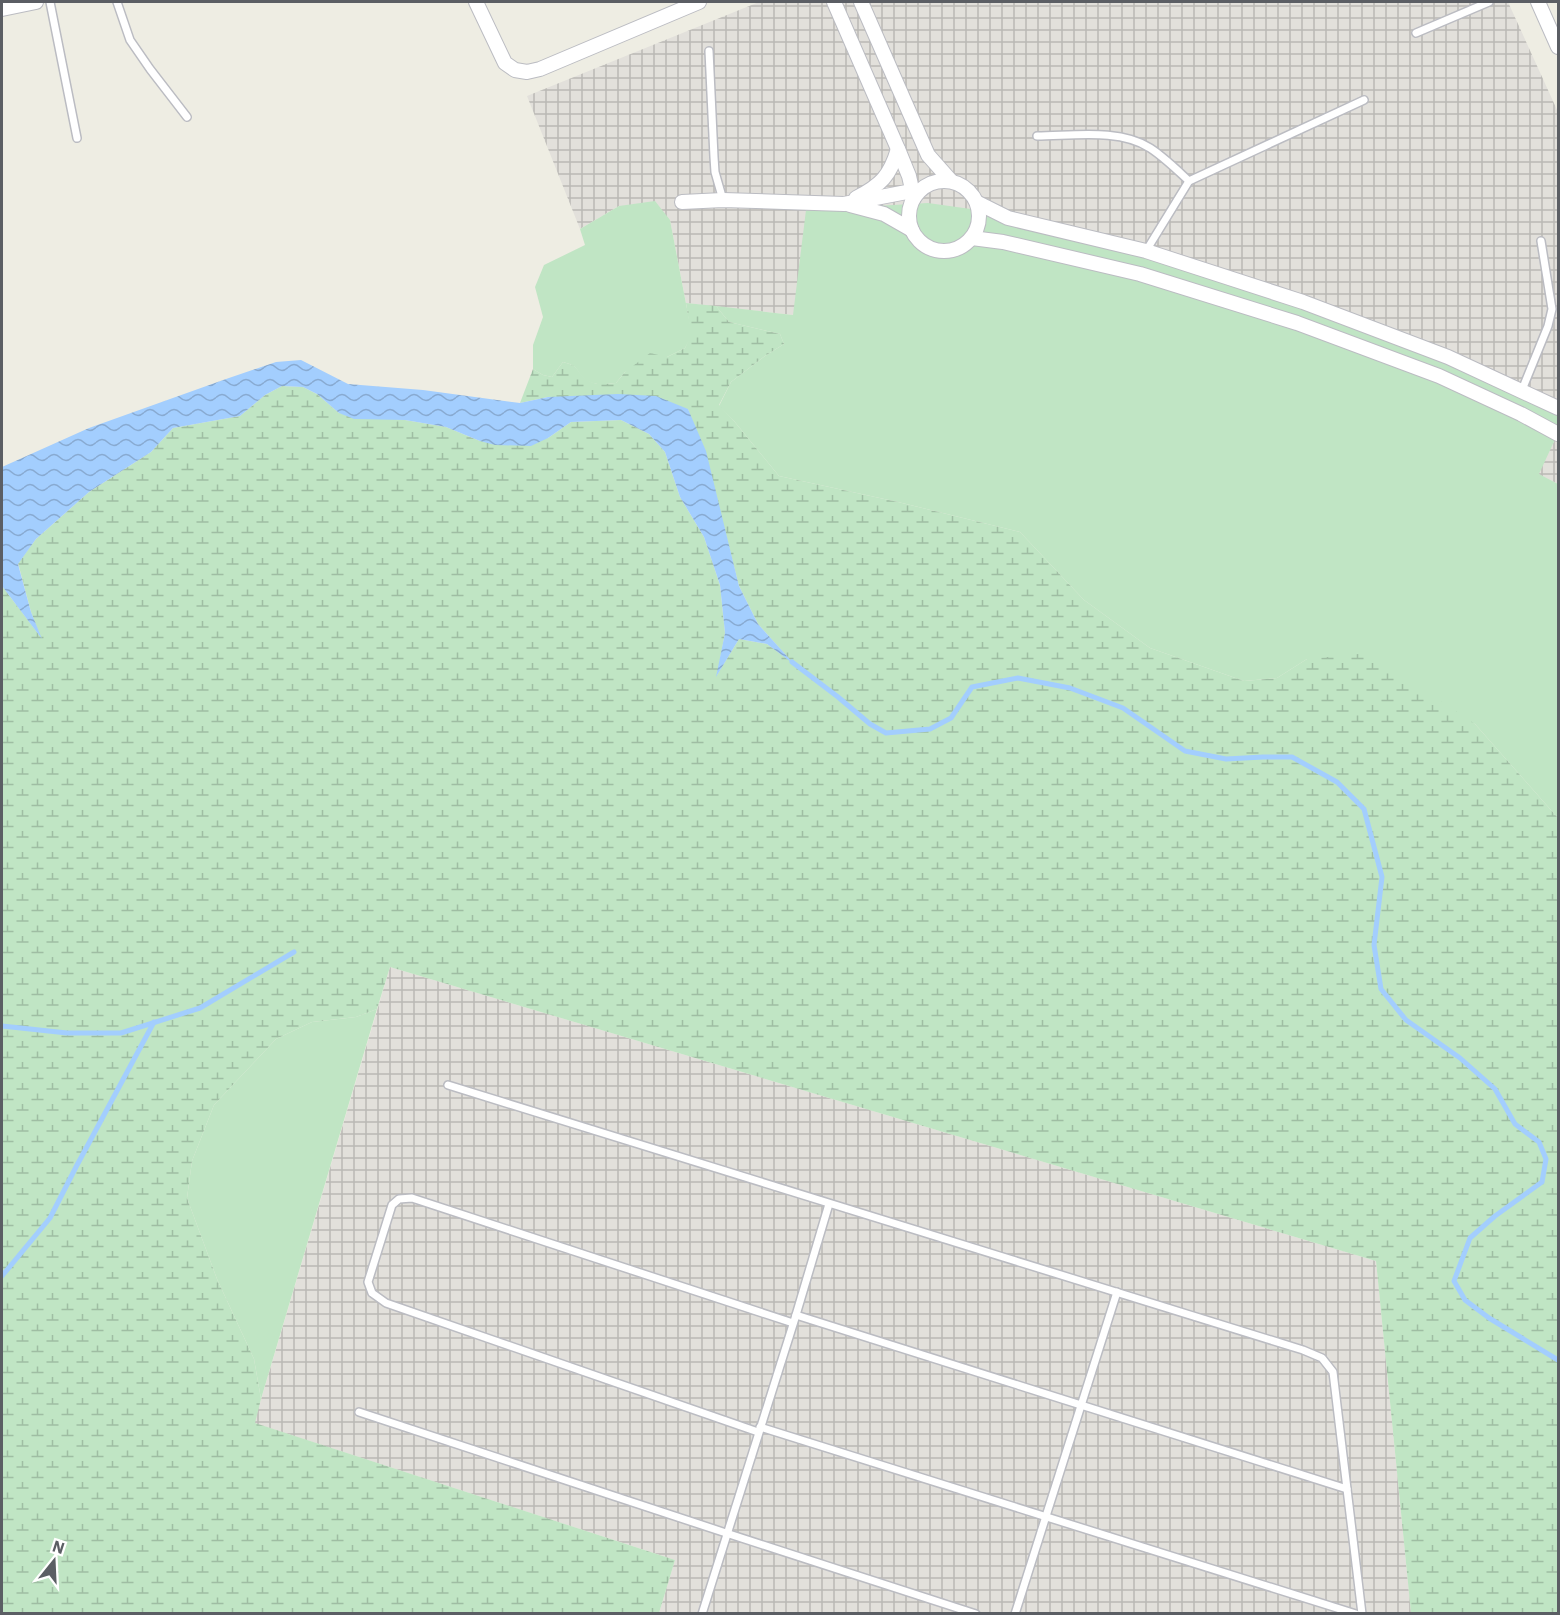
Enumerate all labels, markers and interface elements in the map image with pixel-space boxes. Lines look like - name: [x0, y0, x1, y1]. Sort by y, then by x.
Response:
- north arrow: [24, 1531, 84, 1591]
- text: N: [50, 1535, 67, 1558]

